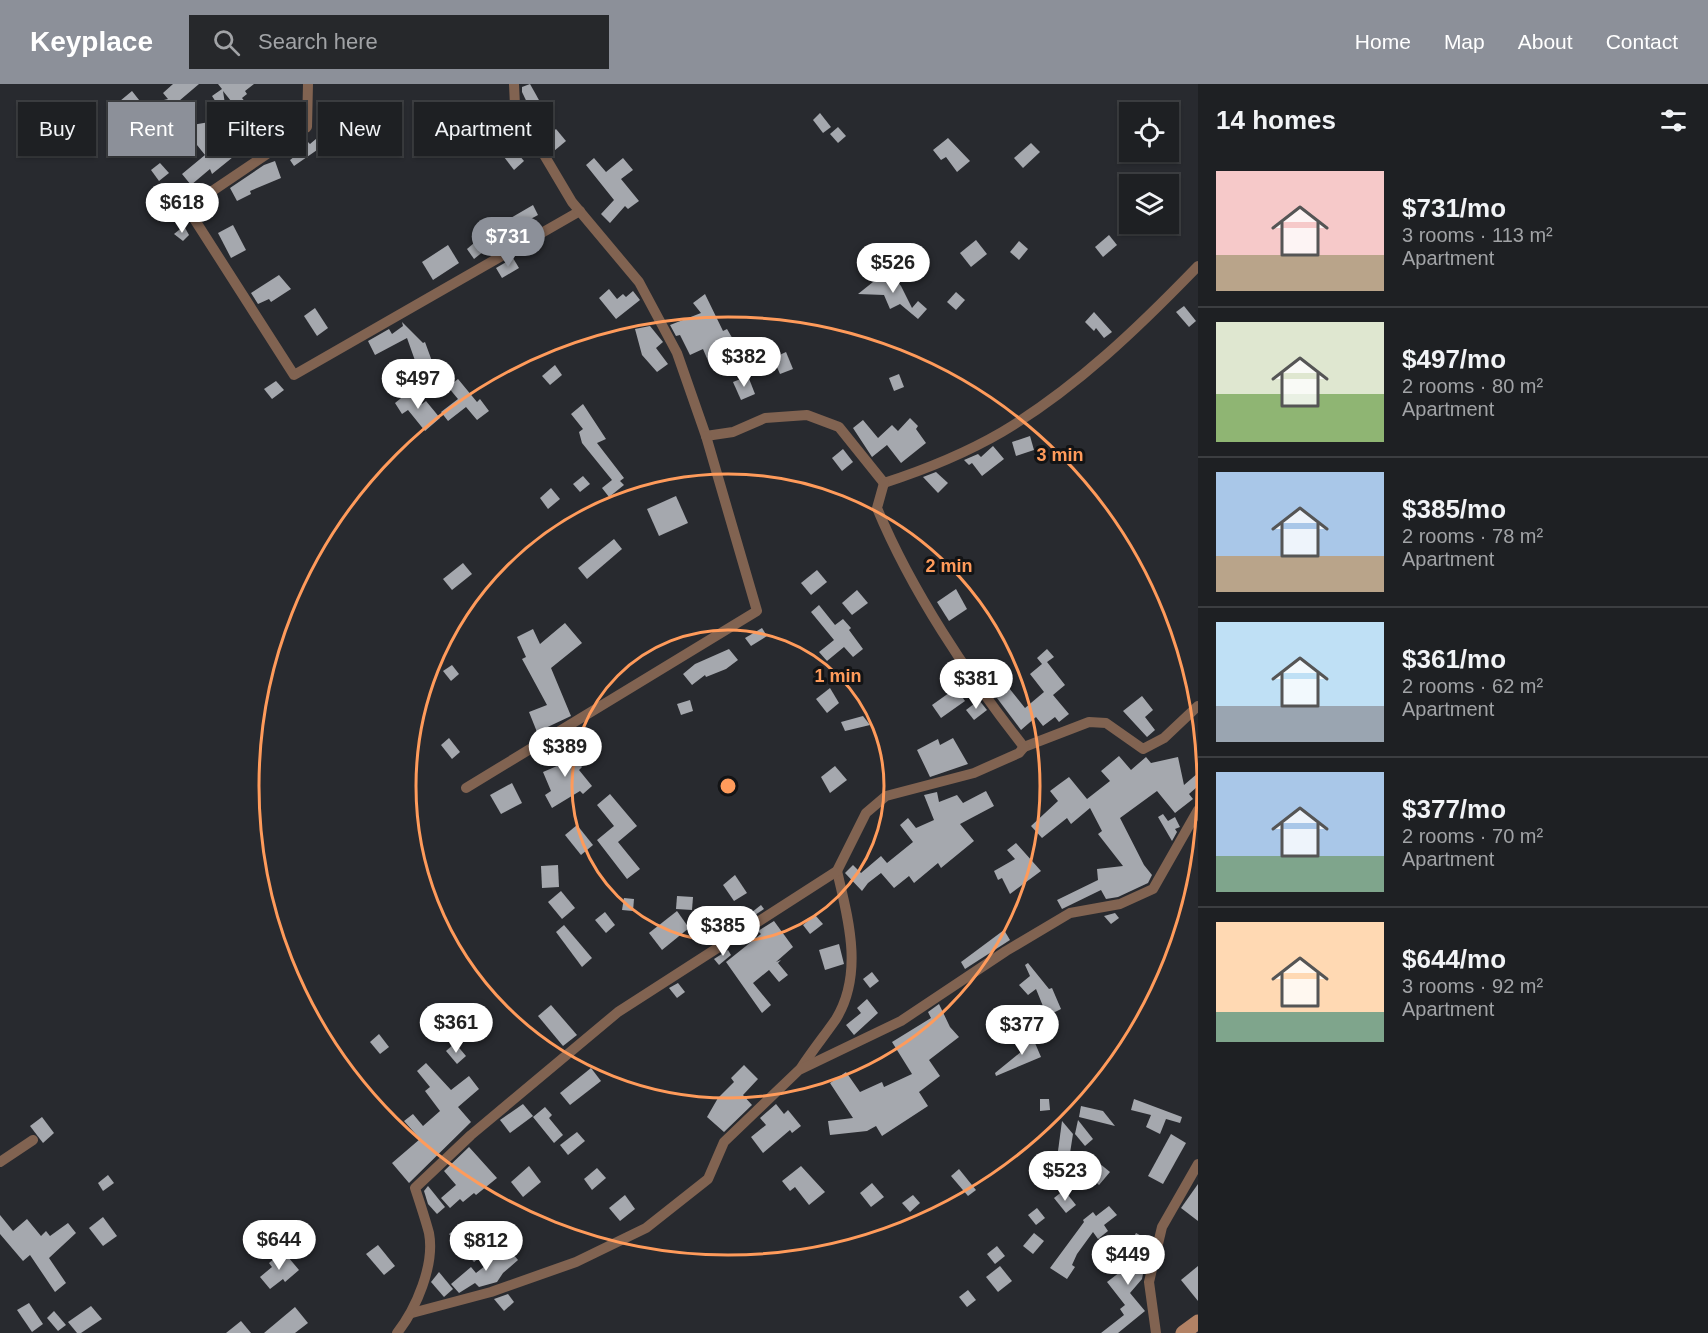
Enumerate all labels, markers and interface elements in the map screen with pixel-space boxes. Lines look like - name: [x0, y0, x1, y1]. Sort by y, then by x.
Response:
- search box: [189, 15, 609, 69]
- text: Keyplace: [30, 26, 153, 57]
- icon: search: [210, 26, 243, 59]
- text: Search here: [258, 29, 378, 54]
- text: Home: [1355, 30, 1411, 53]
- text: Map: [1444, 30, 1485, 53]
- text: About: [1518, 30, 1573, 53]
- text: Contact: [1606, 30, 1678, 53]
- chip: Buy: [18, 102, 96, 156]
- chip: Rent: [108, 102, 195, 156]
- chip: Filters: [207, 102, 306, 156]
- chip: New: [318, 102, 402, 156]
- chip: Apartment: [414, 102, 553, 156]
- map controls: [1119, 102, 1179, 234]
- button: locate: [1119, 102, 1179, 162]
- icon: filters: [1657, 104, 1690, 137]
- text: 14 homes: [1216, 105, 1336, 135]
- button: layers: [1119, 174, 1179, 234]
- pin: $618: [146, 183, 218, 234]
- text: $618: [160, 191, 204, 213]
- text: $731/mo: [1402, 193, 1506, 223]
- icon: home: [1264, 195, 1336, 267]
- pin: $731: [472, 217, 544, 268]
- text: 3 rooms · 113 m²: [1402, 224, 1553, 246]
- text: $731: [486, 225, 530, 247]
- pin: $526: [857, 243, 929, 294]
- text: Apartment: [1402, 247, 1494, 269]
- text: $526: [871, 251, 915, 273]
- pin: $382: [708, 337, 780, 388]
- text: $497/mo: [1402, 344, 1506, 374]
- text: $382: [722, 345, 766, 367]
- icon: home: [1264, 346, 1336, 418]
- pin: $497: [382, 359, 454, 410]
- text: $497: [396, 367, 440, 389]
- text: 2 rooms · 80 m²: [1402, 375, 1543, 397]
- text: Apartment: [1402, 398, 1494, 420]
- text: 3 min: [1036, 445, 1084, 465]
- text: $385/mo: [1402, 494, 1506, 524]
- icon: home: [1264, 496, 1336, 568]
- text: 2 rooms · 78 m²: [1402, 525, 1543, 547]
- text: Apartment: [1402, 548, 1494, 570]
- text: 2 min: [925, 556, 973, 576]
- text: $361/mo: [1402, 644, 1506, 674]
- icon: home: [1264, 646, 1336, 718]
- pin: $381: [940, 659, 1012, 710]
- text: 1 min: [814, 666, 862, 686]
- text: $381: [954, 667, 998, 689]
- text: 2 rooms · 62 m²: [1402, 675, 1543, 697]
- text: Apartment: [1402, 698, 1494, 720]
- pin: $389: [529, 727, 601, 778]
- text: $389: [543, 735, 587, 757]
- centre of rings: [718, 776, 738, 796]
- text: $377/mo: [1402, 794, 1506, 824]
- icon: home: [1264, 796, 1336, 868]
- text: 2 rooms · 70 m²: [1402, 825, 1543, 847]
- text: Apartment: [1402, 848, 1494, 870]
- pin: $385: [687, 906, 759, 957]
- text: $385: [701, 914, 745, 936]
- text: $644/mo: [1402, 944, 1506, 974]
- icon: home: [1264, 946, 1336, 1018]
- text: 3 rooms · 92 m²: [1402, 975, 1543, 997]
- text: Apartment: [1402, 998, 1494, 1020]
- pin: $361: [420, 1003, 492, 1054]
- pin: $377: [986, 1005, 1058, 1056]
- text: $361: [434, 1011, 478, 1033]
- text: $377: [1000, 1013, 1044, 1035]
- pin: $523: [1029, 1151, 1101, 1202]
- text: $523: [1043, 1159, 1087, 1181]
- pin: $644: [243, 1220, 315, 1271]
- pin: $812: [450, 1221, 522, 1272]
- text: $644: [257, 1228, 301, 1250]
- text: $812: [464, 1229, 508, 1251]
- pin: $449: [1092, 1235, 1164, 1286]
- text: $449: [1106, 1243, 1150, 1265]

